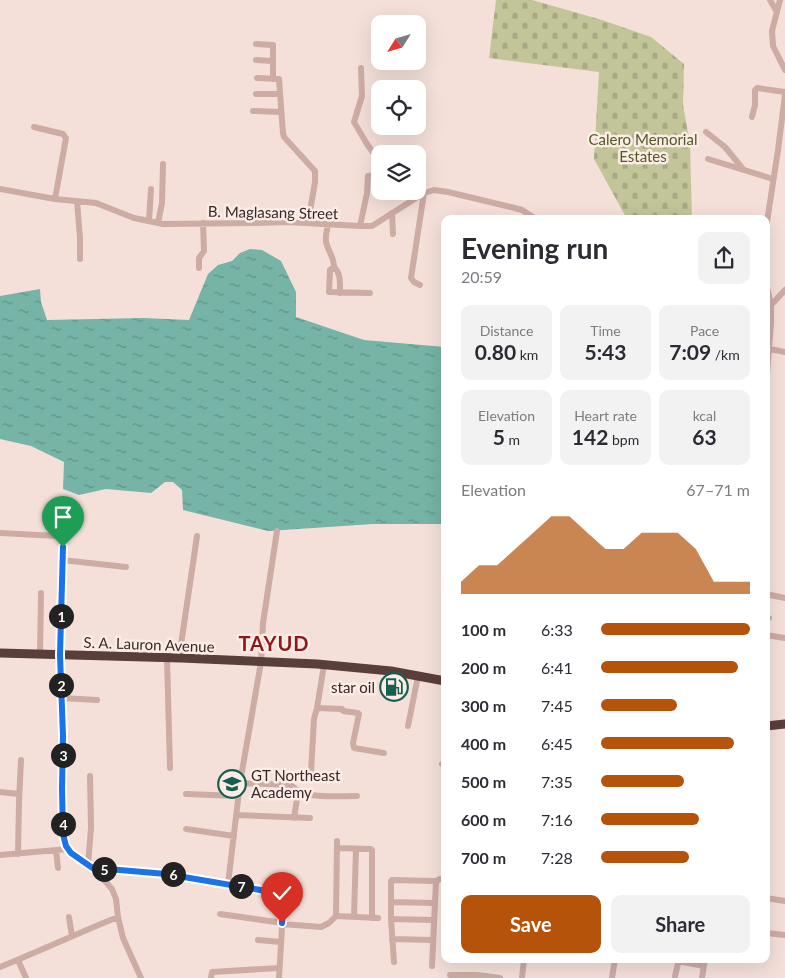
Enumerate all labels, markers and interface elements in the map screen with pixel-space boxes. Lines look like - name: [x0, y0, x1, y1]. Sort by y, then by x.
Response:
- north arrow: [371, 15, 426, 70]
- map controls: [371, 15, 426, 200]
- button: locate: [371, 80, 426, 135]
- park label: Calero Memorial Estates: [589, 130, 697, 165]
- button: layers: [371, 145, 426, 200]
- street label: B. Maglasang Street: [208, 202, 339, 222]
- text: Evening run: [461, 231, 608, 265]
- button: share: [698, 232, 750, 284]
- text: 20:59: [461, 267, 502, 286]
- text: Distance: [480, 322, 533, 339]
- text: Time: [590, 322, 621, 339]
- text: Pace: [690, 322, 719, 339]
- text: 0.80: [475, 339, 516, 364]
- text: 5:43: [585, 339, 626, 364]
- text: 7:09: [669, 339, 711, 364]
- text: km: [516, 346, 538, 363]
- text: /km: [711, 346, 740, 363]
- text: Elevation: [478, 407, 535, 424]
- text: Heart rate: [574, 407, 637, 424]
- text: kcal: [693, 407, 716, 424]
- text: 5: [493, 424, 505, 449]
- text: 142: [572, 424, 608, 449]
- text: 63: [692, 424, 717, 449]
- text: m: [505, 431, 520, 448]
- text: bpm: [608, 431, 639, 448]
- text: Elevation: [461, 480, 526, 499]
- text: 67–71 m: [686, 480, 750, 499]
- pin: [42, 496, 84, 547]
- icon: arrive: [49, 503, 77, 531]
- pin: 1: [48, 604, 74, 628]
- text: 1: [57, 608, 66, 625]
- text: 100 m: [461, 620, 506, 639]
- text: 6:33: [541, 620, 573, 639]
- district label: TAYUD: [239, 631, 310, 655]
- street label: S. A. Lauron Avenue: [83, 633, 215, 655]
- text: 200 m: [461, 658, 506, 677]
- text: 6:41: [541, 658, 573, 677]
- pin: 2: [48, 672, 74, 698]
- fuel station icon: star oil: [379, 672, 409, 702]
- text: 2: [57, 677, 66, 694]
- place label: star oil: [331, 678, 375, 696]
- text: 300 m: [461, 696, 506, 715]
- text: 7:45: [541, 696, 573, 715]
- text: 400 m: [461, 734, 506, 753]
- text: 6:45: [541, 734, 573, 753]
- pin: 3: [50, 742, 76, 768]
- text: 3: [59, 747, 68, 764]
- place label: GT Northeast Academy: [251, 766, 341, 801]
- school or university icon: GT Northeast Academy: [217, 769, 247, 799]
- text: 500 m: [461, 772, 506, 791]
- text: 7:35: [541, 772, 573, 791]
- text: 600 m: [461, 810, 506, 829]
- text: 7:16: [541, 810, 573, 829]
- pin: 4: [50, 812, 76, 836]
- text: 4: [59, 816, 68, 833]
- text: 700 m: [461, 848, 506, 867]
- text: 7:28: [541, 848, 573, 867]
- pin: 5: [92, 856, 116, 882]
- text: 5: [100, 861, 109, 878]
- pin: 6: [160, 862, 186, 886]
- text: 6: [169, 866, 178, 883]
- pin: [261, 872, 303, 923]
- pin: 7: [228, 874, 254, 898]
- text: 7: [237, 878, 246, 895]
- icon: check: [268, 879, 296, 907]
- button: Save: [461, 895, 601, 953]
- button: Share: [611, 895, 750, 953]

